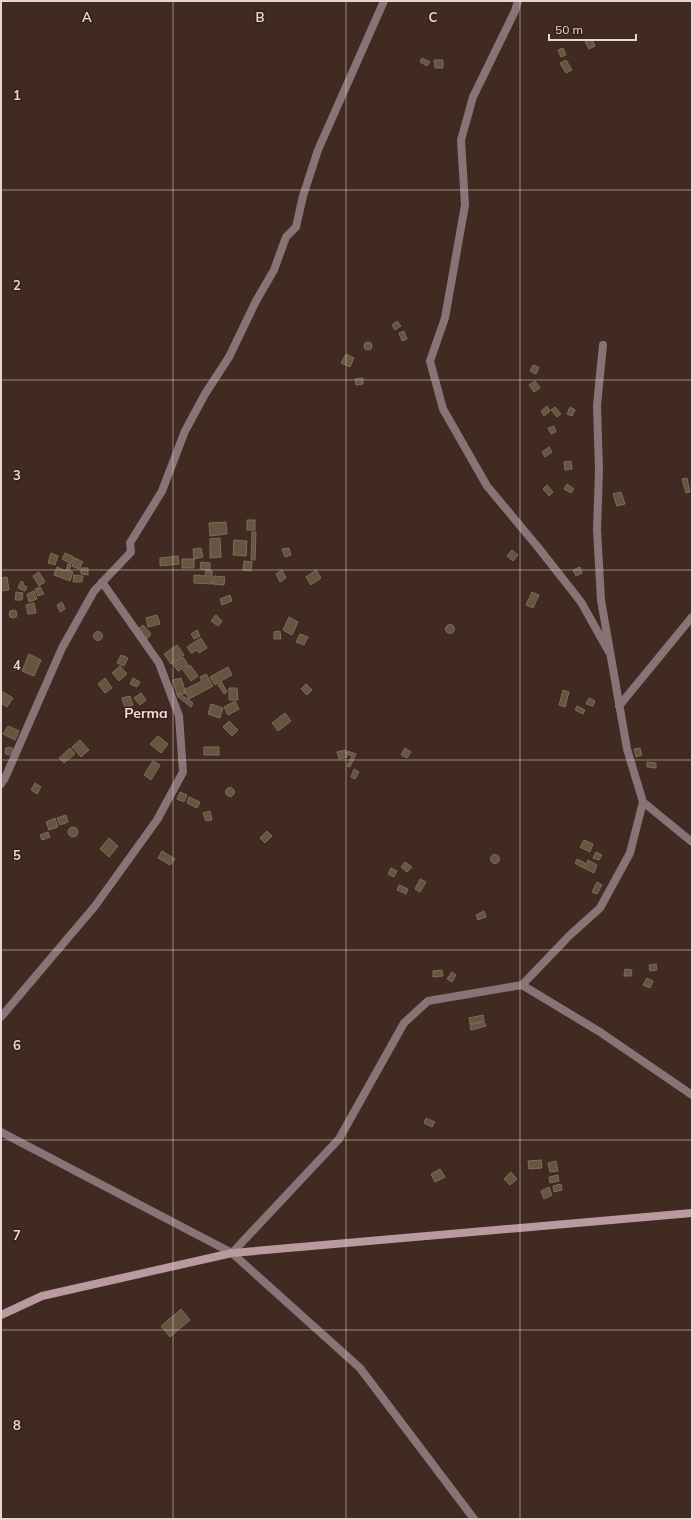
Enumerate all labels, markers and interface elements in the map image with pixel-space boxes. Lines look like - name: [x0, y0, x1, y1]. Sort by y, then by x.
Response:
- text: A: [82, 9, 92, 25]
- text: B: [256, 9, 265, 25]
- text: C: [429, 9, 438, 25]
- scale bar: [549, 16, 636, 42]
- text: 50 m: [555, 22, 583, 37]
- text: 1: [13, 87, 21, 103]
- text: 2: [13, 277, 21, 293]
- text: 3: [13, 467, 21, 483]
- text: 4: [13, 657, 21, 673]
- district label: Perma: [124, 704, 168, 722]
- text: 5: [13, 847, 21, 863]
- text: 6: [13, 1037, 21, 1053]
- text: 7: [13, 1227, 21, 1243]
- text: 8: [13, 1417, 21, 1433]

